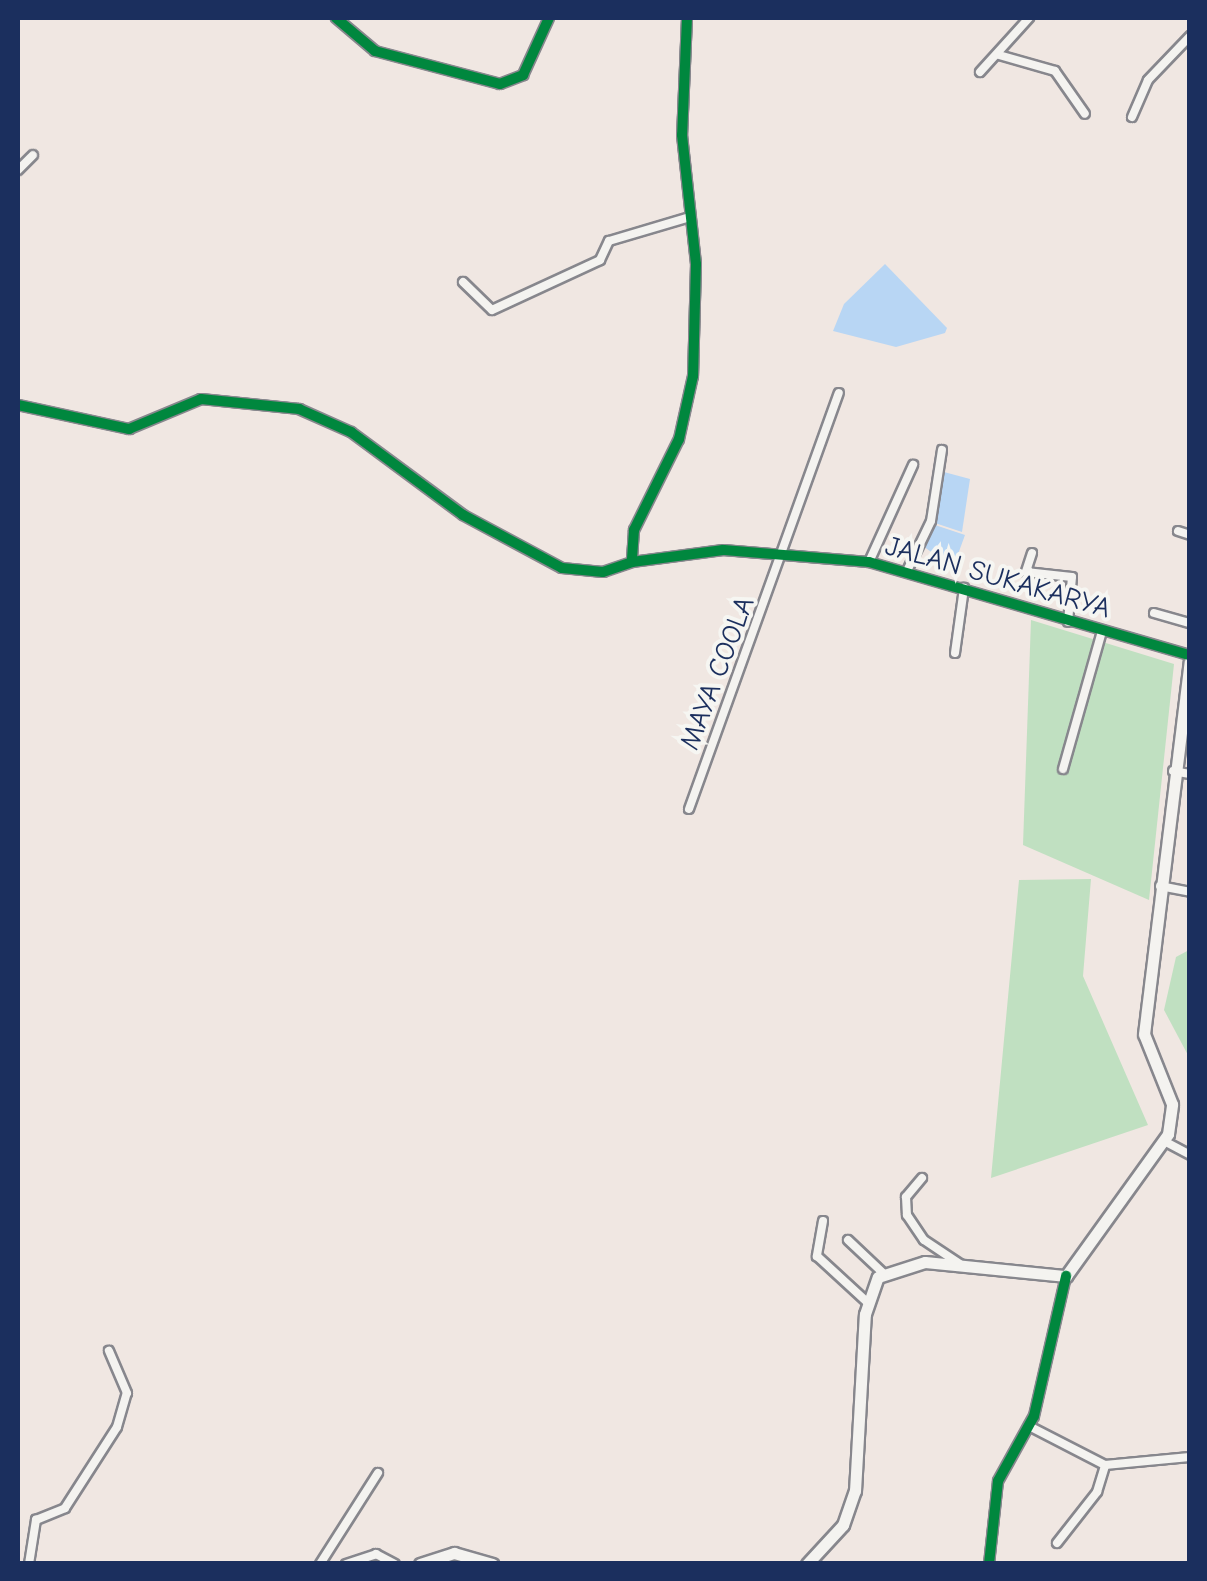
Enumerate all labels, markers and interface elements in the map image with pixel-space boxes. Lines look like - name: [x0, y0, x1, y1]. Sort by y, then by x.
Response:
- street label: JALAN SUKAKARYA: [881, 529, 1115, 625]
- street label: MAYA COOLA: [672, 592, 762, 754]

